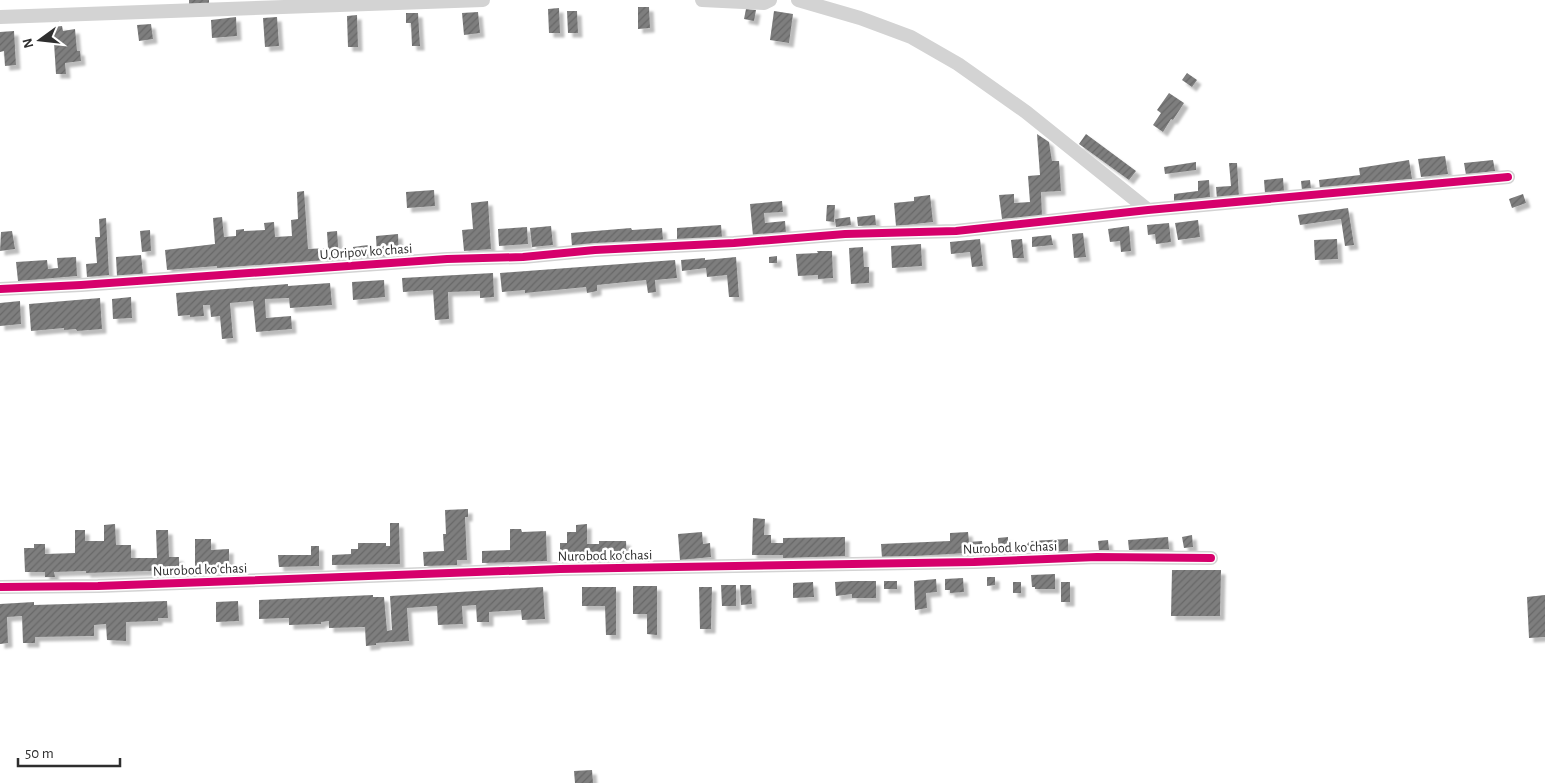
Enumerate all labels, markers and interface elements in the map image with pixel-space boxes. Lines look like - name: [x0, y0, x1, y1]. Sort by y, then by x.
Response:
- north arrow: [15, 15, 65, 65]
- text: N: [20, 37, 36, 50]
- street label: U.Oripov koʻchasi: [319, 242, 413, 262]
- street label: Nurobod koʻchasi: [963, 539, 1057, 557]
- street label: Nurobod koʻchasi: [558, 548, 652, 564]
- street label: Nurobod koʻchasi: [153, 561, 247, 579]
- scale bar: [18, 736, 120, 768]
- text: 50 m: [25, 746, 54, 761]

